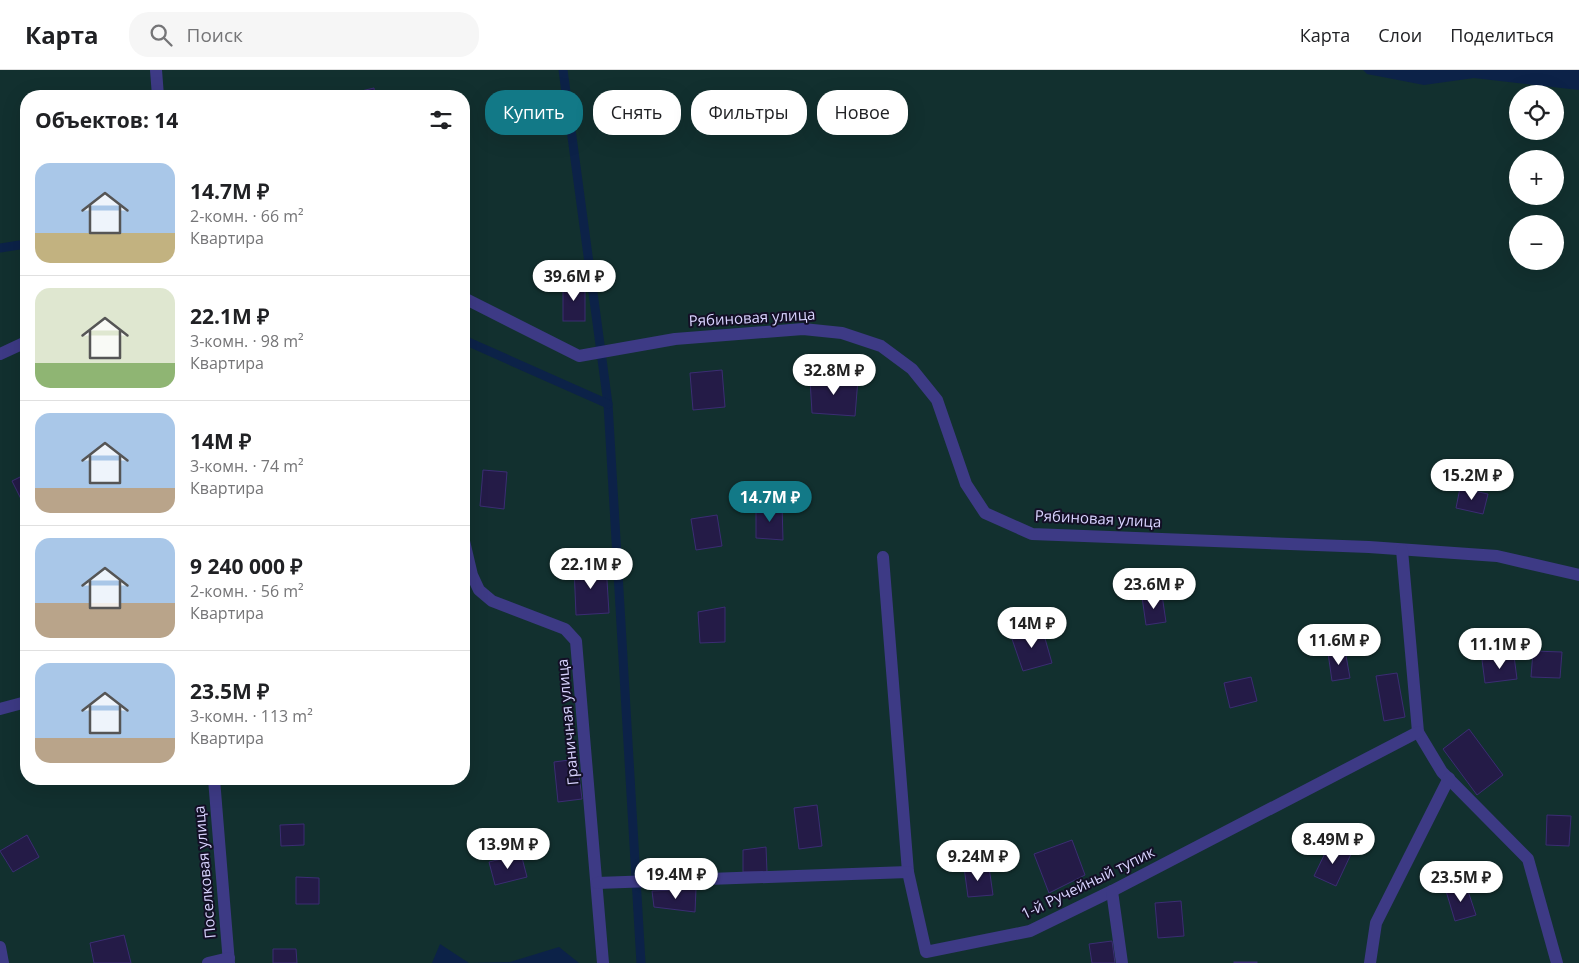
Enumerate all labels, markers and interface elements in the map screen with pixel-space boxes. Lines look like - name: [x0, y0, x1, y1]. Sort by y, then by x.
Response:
- search box: [129, 12, 479, 57]
- text: Карта: [25, 18, 99, 51]
- icon: search: [147, 21, 175, 49]
- text: Поиск: [187, 22, 243, 48]
- text: Карта: [1300, 23, 1350, 47]
- text: Слои: [1378, 23, 1422, 47]
- text: Поделиться: [1450, 23, 1554, 47]
- map controls: [1509, 85, 1564, 270]
- button: locate: [1509, 85, 1564, 140]
- chip: Купить: [485, 90, 583, 135]
- chip: Снять: [593, 90, 681, 135]
- chip: Фильтры: [691, 90, 807, 135]
- chip: Новое: [817, 90, 908, 135]
- text: Объектов: 14: [35, 106, 178, 134]
- icon: filters: [427, 106, 455, 134]
- button: +: [1509, 150, 1564, 205]
- text: 14.7M ₽: [190, 177, 270, 205]
- icon: home: [75, 183, 135, 243]
- text: 2-комн. · 66 m²: [190, 205, 304, 227]
- button: −: [1509, 215, 1564, 270]
- text: Квартира: [190, 227, 264, 249]
- pin: 39.6M ₽: [528, 260, 620, 302]
- text: 39.6M ₽: [544, 265, 604, 287]
- text: 22.1M ₽: [190, 302, 270, 330]
- street label: Рябиновая улица: [688, 304, 816, 330]
- icon: home: [75, 308, 135, 368]
- text: 3-комн. · 98 m²: [190, 330, 304, 352]
- text: Квартира: [190, 352, 264, 374]
- pin: 32.8M ₽: [788, 354, 880, 396]
- text: 32.8M ₽: [804, 359, 864, 381]
- text: 14M ₽: [190, 427, 252, 455]
- icon: home: [75, 433, 135, 493]
- text: 3-комн. · 74 m²: [190, 455, 304, 477]
- pin: 15.2M ₽: [1426, 458, 1518, 501]
- text: 15.2M ₽: [1442, 464, 1502, 486]
- text: Квартира: [190, 477, 264, 499]
- pin: 14.7M ₽: [724, 480, 816, 523]
- text: 14.7M ₽: [740, 486, 800, 508]
- street label: Рябиновая улица: [1034, 505, 1162, 531]
- pin: 22.1M ₽: [545, 548, 637, 590]
- text: 9 240 000 ₽: [190, 552, 303, 580]
- text: 22.1M ₽: [561, 553, 621, 575]
- icon: home: [75, 558, 135, 618]
- pin: 23.6M ₽: [1108, 568, 1200, 610]
- text: 23.6M ₽: [1124, 573, 1184, 595]
- text: 2-комн. · 56 m²: [190, 580, 304, 602]
- text: Квартира: [190, 602, 264, 624]
- pin: 14M ₽: [997, 606, 1067, 649]
- text: 14M ₽: [1009, 612, 1055, 634]
- pin: 11.6M ₽: [1293, 624, 1385, 666]
- pin: 11.1M ₽: [1454, 628, 1546, 670]
- text: 11.6M ₽: [1309, 629, 1369, 651]
- text: 11.1M ₽: [1470, 633, 1530, 655]
- street label: Граничная улица: [552, 658, 582, 786]
- text: 23.5M ₽: [190, 677, 270, 705]
- icon: home: [75, 683, 135, 743]
- text: 3-комн. · 113 m²: [190, 705, 313, 727]
- text: Квартира: [190, 727, 264, 749]
- street label: Поселковая улица: [188, 805, 220, 939]
- pin: 8.49M ₽: [1287, 822, 1379, 865]
- pin: 13.9M ₽: [462, 828, 554, 870]
- text: 8.49M ₽: [1303, 828, 1363, 850]
- text: 13.9M ₽: [478, 833, 538, 855]
- pin: 9.24M ₽: [932, 840, 1024, 882]
- street label: 1-й Ручейный тупик: [1018, 841, 1158, 923]
- text: 9.24M ₽: [948, 845, 1008, 867]
- pin: 19.4M ₽: [630, 858, 722, 900]
- pin: 23.5M ₽: [1415, 860, 1507, 903]
- text: 19.4M ₽: [646, 863, 706, 885]
- text: 23.5M ₽: [1431, 866, 1491, 888]

